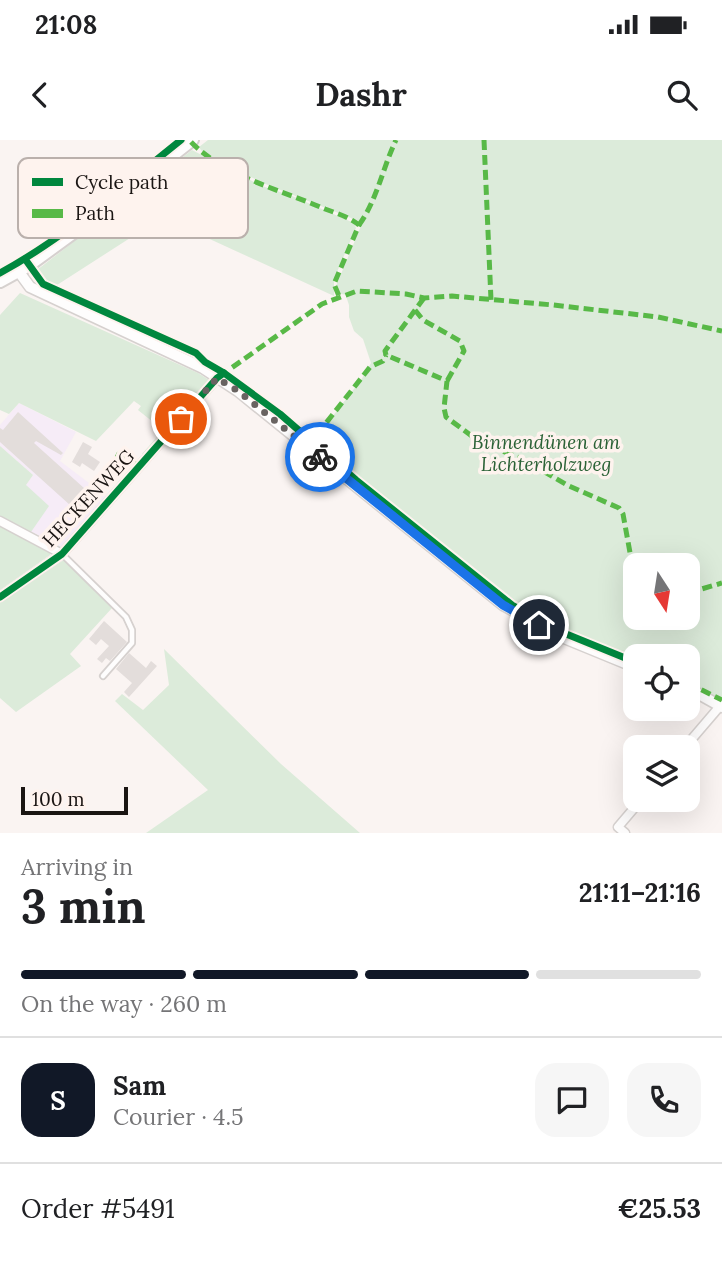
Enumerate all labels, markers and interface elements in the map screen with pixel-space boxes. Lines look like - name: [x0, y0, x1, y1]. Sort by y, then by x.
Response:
- text: 21:08: [35, 8, 97, 41]
- text: Dashr: [315, 74, 407, 115]
- icon: back: [21, 76, 59, 114]
- icon: search: [663, 76, 701, 114]
- legend: [18, 158, 248, 238]
- text: Cycle path: [75, 170, 168, 194]
- text: Path: [75, 201, 115, 225]
- pin: [151, 389, 211, 449]
- icon: bag: [162, 400, 200, 438]
- courier: [285, 422, 355, 492]
- park label: Binnendünen am Lichterholzweg: [472, 430, 621, 476]
- icon: bike: [301, 438, 339, 476]
- street label: HECKENWEG: [37, 444, 140, 552]
- north arrow: [623, 553, 700, 630]
- map controls: [623, 553, 700, 812]
- pin: [509, 595, 569, 655]
- icon: home: [520, 606, 558, 644]
- button: locate: [623, 644, 700, 721]
- button: layers: [623, 735, 700, 812]
- scale bar: [21, 784, 128, 816]
- text: 100 m: [32, 787, 85, 811]
- text: Arriving in: [21, 852, 133, 881]
- text: 21:11–21:16: [579, 876, 701, 909]
- text: 3 min: [21, 877, 146, 936]
- text: On the way · 260 m: [21, 989, 227, 1018]
- button: chat: [535, 1063, 609, 1137]
- button: phone: [627, 1063, 701, 1137]
- text: Sam: [113, 1069, 166, 1102]
- text: S: [50, 1084, 66, 1117]
- text: Courier · 4.5: [113, 1102, 244, 1131]
- text: Order #5491: [21, 1192, 175, 1225]
- text: €25.53: [617, 1192, 701, 1225]

